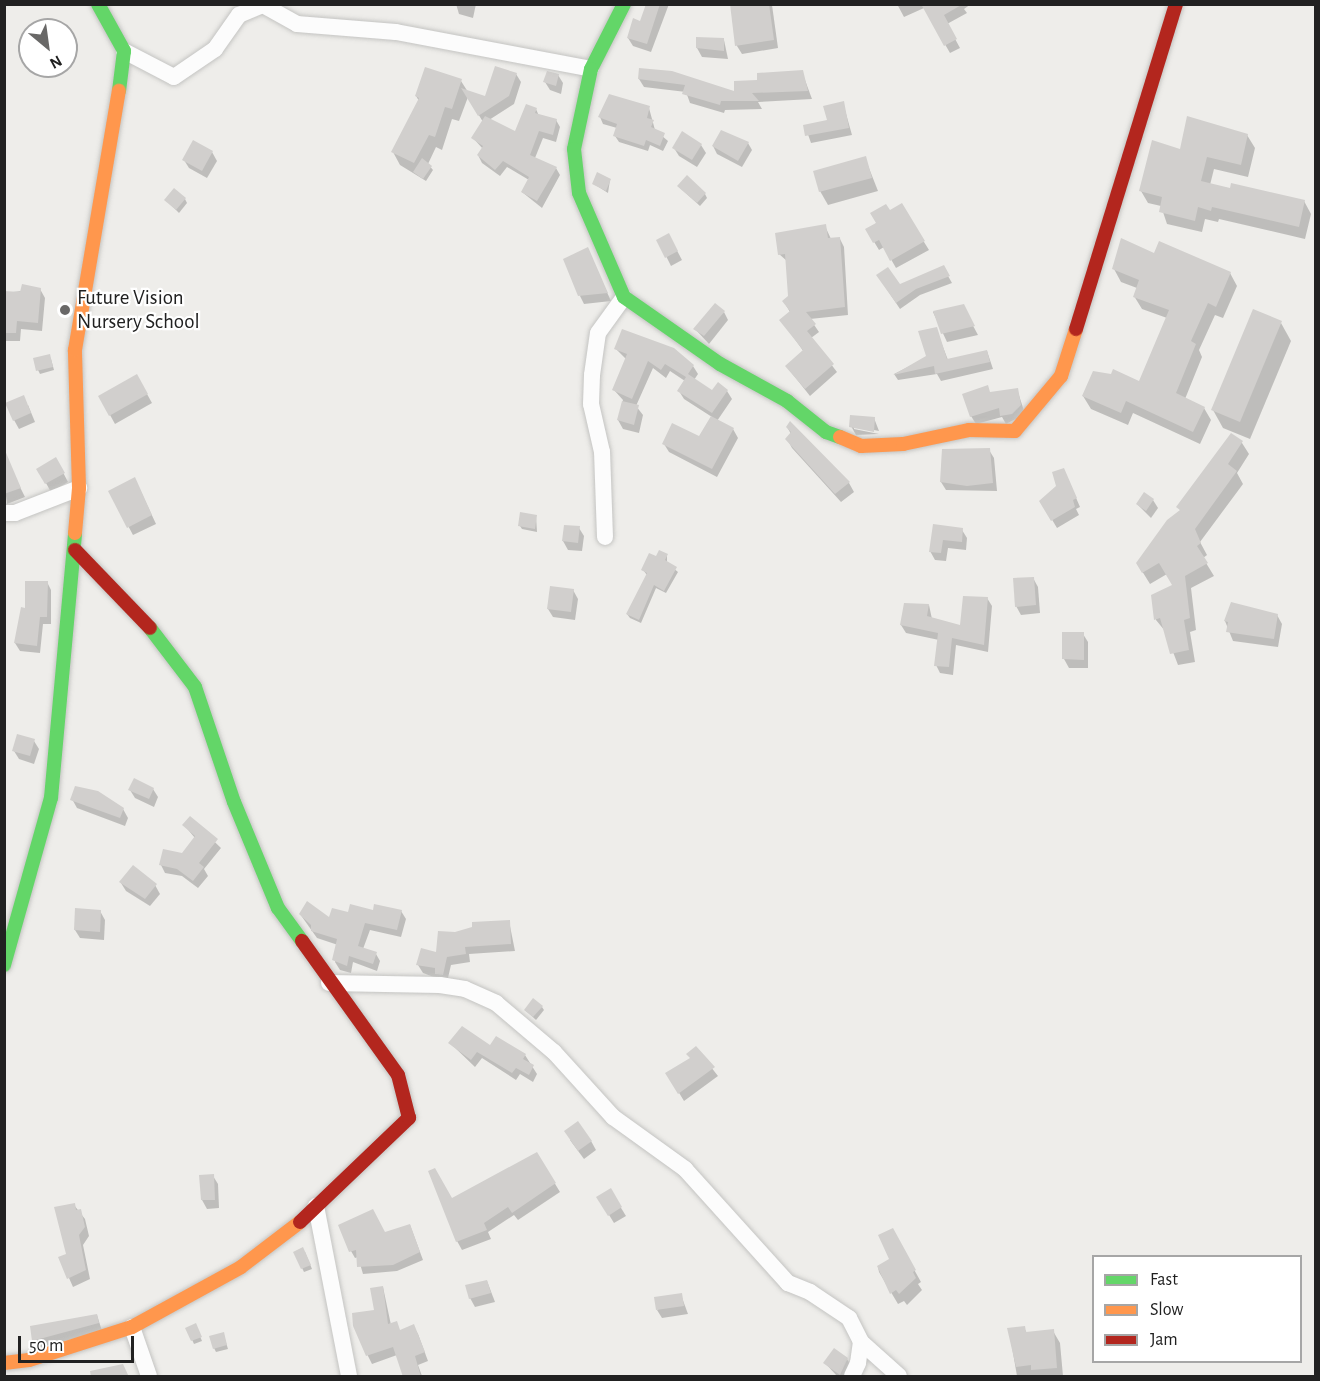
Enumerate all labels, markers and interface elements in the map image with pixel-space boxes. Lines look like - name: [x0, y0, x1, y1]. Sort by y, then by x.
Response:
- north arrow: [18, 18, 78, 78]
- text: N: [47, 52, 65, 72]
- place label: Future Vision Nursery School: [77, 285, 200, 335]
- marker: Future Vision Nursery School: [58, 303, 72, 317]
- legend: [1092, 1255, 1302, 1363]
- text: Fast: [1150, 1271, 1178, 1289]
- text: Slow: [1150, 1301, 1183, 1319]
- scale bar: [21, 1324, 136, 1362]
- text: Jam: [1150, 1331, 1178, 1349]
- text: 50 m: [29, 1337, 63, 1355]

